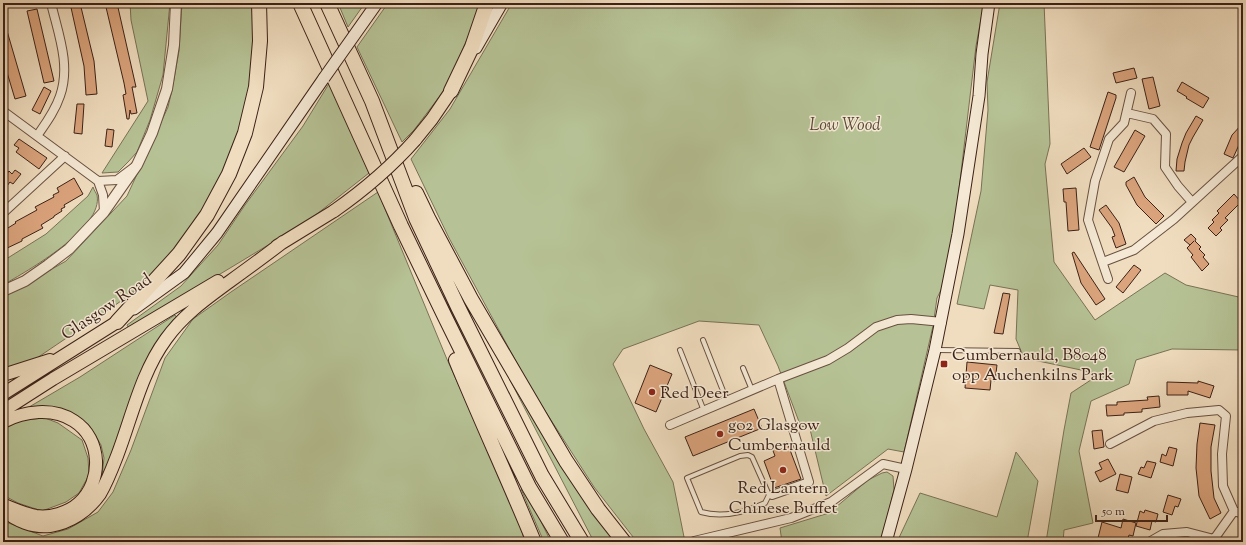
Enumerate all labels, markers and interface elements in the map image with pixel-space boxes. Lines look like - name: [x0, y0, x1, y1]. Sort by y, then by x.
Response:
- park label: Low Wood: [809, 114, 881, 138]
- street label: Glasgow Road: [57, 268, 158, 347]
- place label: Cumbernauld, B8048 opp Auchenkilns Park: [952, 344, 1114, 388]
- marker: Cumbernauld, B8048 opp Auchenkilns Park: [939, 359, 949, 369]
- place label: Red Deer: [660, 382, 729, 406]
- marker: Red Deer: [647, 387, 657, 397]
- place label: go2 Glasgow Cumbernauld: [728, 414, 831, 458]
- marker: go2 Glasgow Cumbernauld: [715, 429, 725, 439]
- marker: Red Lantern Chinese Buffet: [778, 465, 788, 475]
- place label: Red Lantern Chinese Buffet: [729, 477, 838, 521]
- scale bar: [1096, 497, 1167, 523]
- text: 50 m: [1101, 503, 1125, 521]

